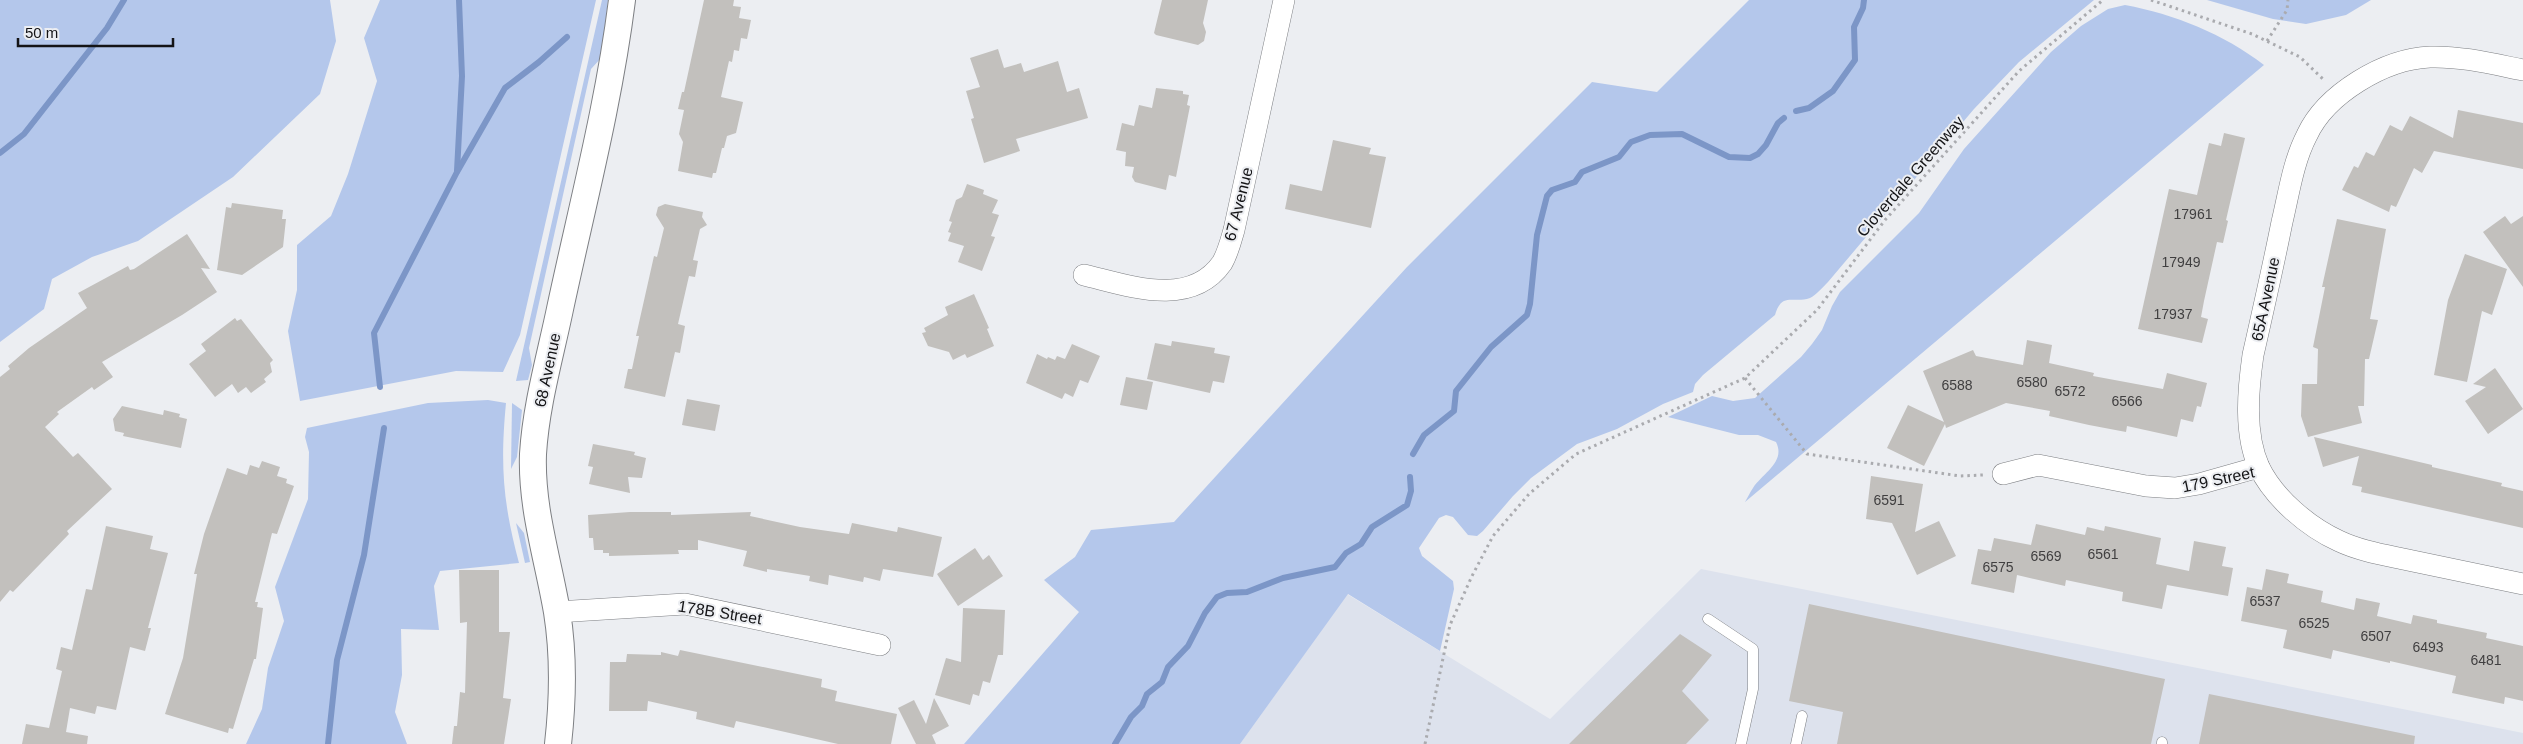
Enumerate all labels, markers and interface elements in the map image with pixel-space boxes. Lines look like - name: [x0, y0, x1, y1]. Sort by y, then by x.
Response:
- scale bar: [18, 15, 172, 47]
- text: 50 m: [25, 24, 58, 41]
- street label: Cloverdale Greenway: [1853, 113, 1967, 240]
- street label: 67 Avenue: [1221, 165, 1256, 243]
- house number: 17961: [2174, 206, 2213, 222]
- house number: 17949: [2162, 254, 2201, 270]
- street label: 65A Avenue: [2248, 256, 2283, 343]
- house number: 17937: [2154, 306, 2193, 322]
- street label: 68 Avenue: [531, 331, 564, 409]
- house number: 6580: [2016, 374, 2048, 390]
- house number: 6588: [1941, 377, 1973, 393]
- house number: 6572: [2054, 383, 2086, 399]
- house number: 6566: [2111, 393, 2143, 409]
- street label: 179 Street: [2180, 463, 2257, 495]
- house number: 6591: [1873, 492, 1905, 508]
- house number: 6561: [2087, 546, 2119, 562]
- house number: 6569: [2030, 548, 2062, 564]
- house number: 6575: [1982, 559, 2014, 575]
- house number: 6537: [2249, 593, 2281, 609]
- street label: 178B Street: [677, 597, 764, 628]
- house number: 6525: [2298, 615, 2330, 631]
- house number: 6507: [2360, 628, 2392, 644]
- house number: 6493: [2412, 639, 2444, 655]
- house number: 6481: [2470, 652, 2502, 668]

